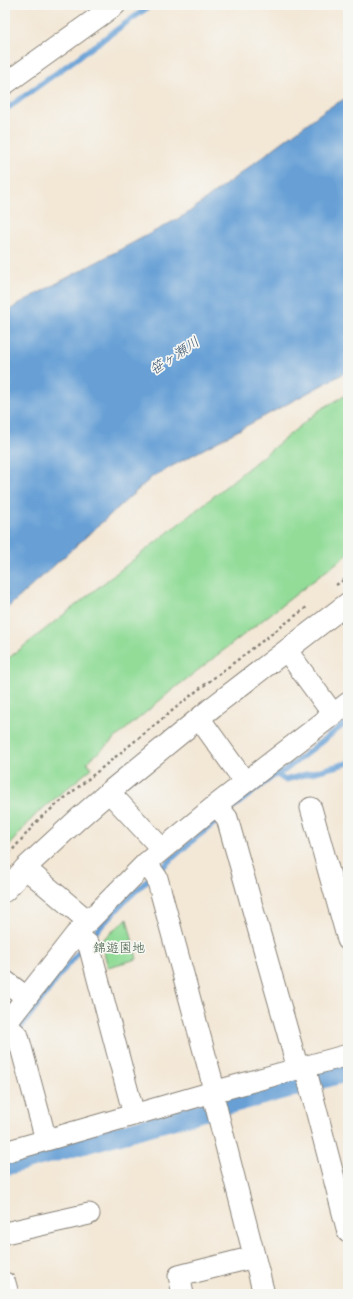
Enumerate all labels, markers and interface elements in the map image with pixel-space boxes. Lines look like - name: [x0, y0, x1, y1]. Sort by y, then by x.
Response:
- water label: 笹ヶ瀬川: [145, 331, 203, 379]
- park label: 錦遊園地: [93, 938, 145, 956]

